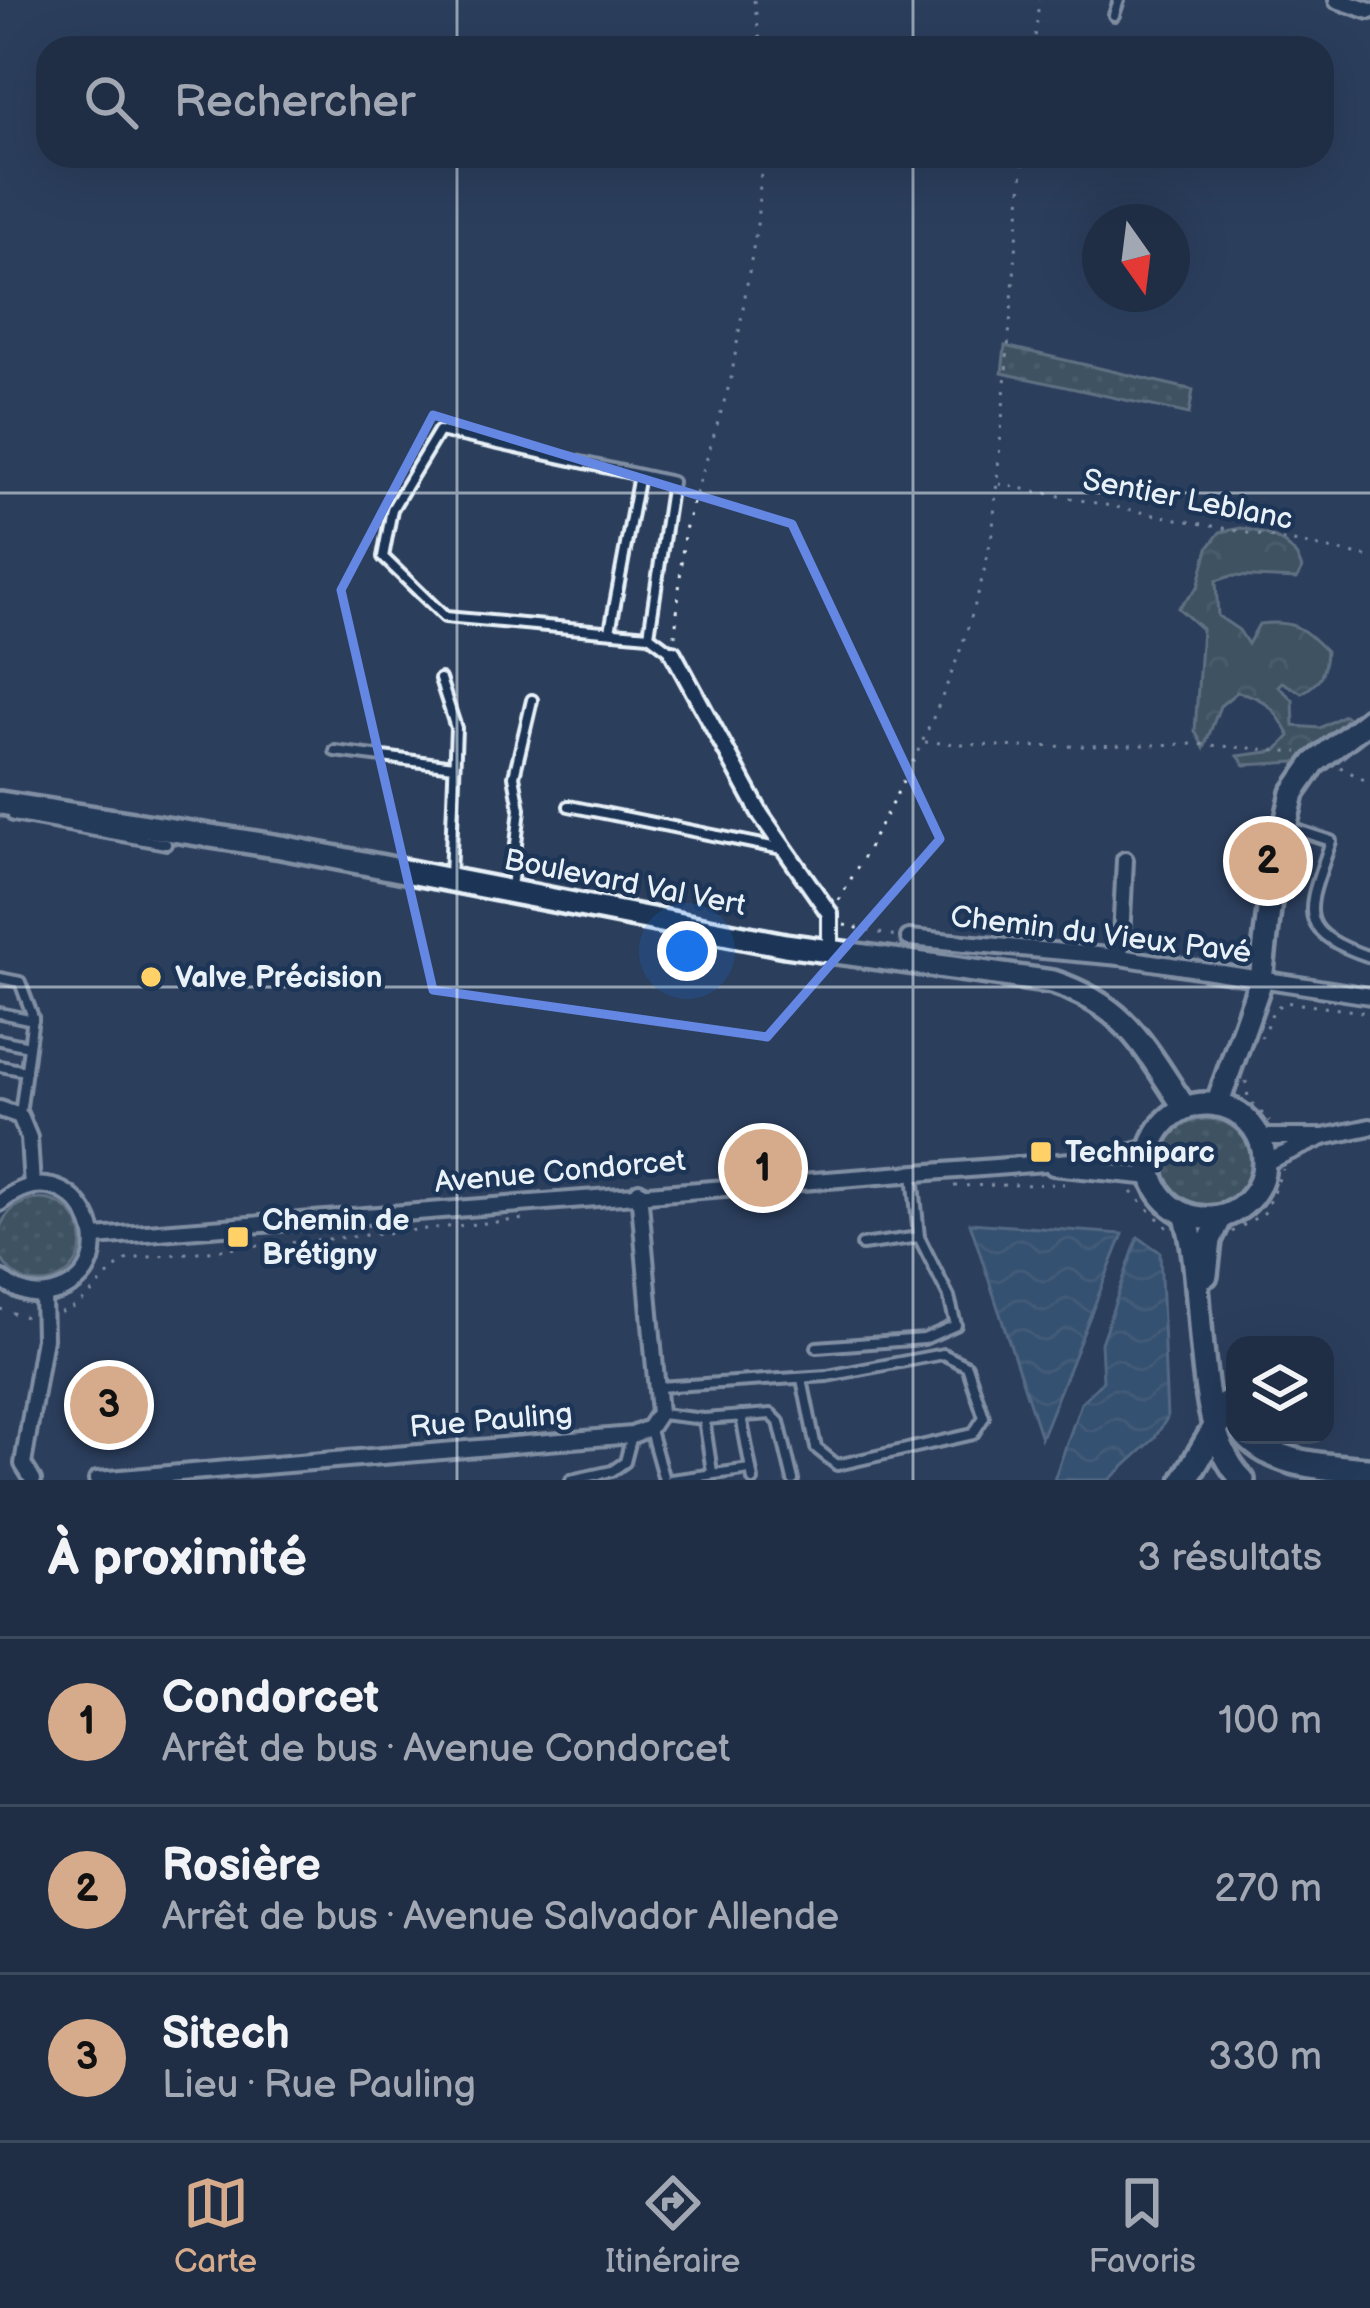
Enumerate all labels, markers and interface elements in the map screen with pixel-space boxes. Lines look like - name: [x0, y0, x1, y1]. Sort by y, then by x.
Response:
- search box: [36, 36, 1334, 168]
- icon: search: [78, 69, 144, 135]
- text: Rechercher: [174, 75, 415, 130]
- north arrow: [1082, 204, 1190, 312]
- street label: Sentier Leblanc: [1080, 462, 1296, 538]
- pin: 2: [1229, 816, 1307, 906]
- street label: Boulevard Val Vert: [501, 842, 749, 924]
- street label: Chemin du Vieux Pavé: [948, 899, 1253, 971]
- your location: [657, 921, 717, 981]
- place label: Valve Précision: [175, 960, 382, 996]
- marker: Valve Précision: [138, 964, 164, 990]
- pin: 1: [724, 1123, 802, 1213]
- place label: Techniparc: [1065, 1135, 1215, 1171]
- marker: Techniparc: [1028, 1139, 1054, 1165]
- street label: Avenue Condorcet: [433, 1143, 687, 1201]
- place label: Chemin de Brétigny: [262, 1203, 409, 1273]
- marker: Chemin de Brétigny: [225, 1224, 251, 1250]
- map controls: [1226, 1336, 1334, 1444]
- button: layers: [1226, 1336, 1334, 1444]
- pin: 3: [70, 1360, 148, 1450]
- street label: Rue Pauling: [408, 1396, 574, 1446]
- text: À proximité: [48, 1528, 307, 1589]
- text: 3 résultats: [1137, 1535, 1322, 1582]
- text: Condorcet: [162, 1671, 379, 1726]
- text: 1: [79, 1698, 95, 1745]
- text: 100 m: [1218, 1698, 1322, 1745]
- text: Arrêt de bus · Avenue Condorcet: [162, 1726, 730, 1773]
- text: Rosière: [162, 1839, 321, 1894]
- text: 2: [75, 1866, 99, 1913]
- text: 270 m: [1214, 1866, 1322, 1913]
- text: Arrêt de bus · Avenue Salvador Allende: [162, 1894, 839, 1941]
- text: Sitech: [162, 2007, 290, 2062]
- text: 3: [76, 2034, 98, 2081]
- text: 330 m: [1208, 2034, 1322, 2081]
- text: Lieu · Rue Pauling: [162, 2062, 476, 2109]
- tab: Carte: [174, 2170, 257, 2282]
- tab: Itinéraire: [605, 2170, 740, 2282]
- tab: Favoris: [1088, 2170, 1196, 2282]

